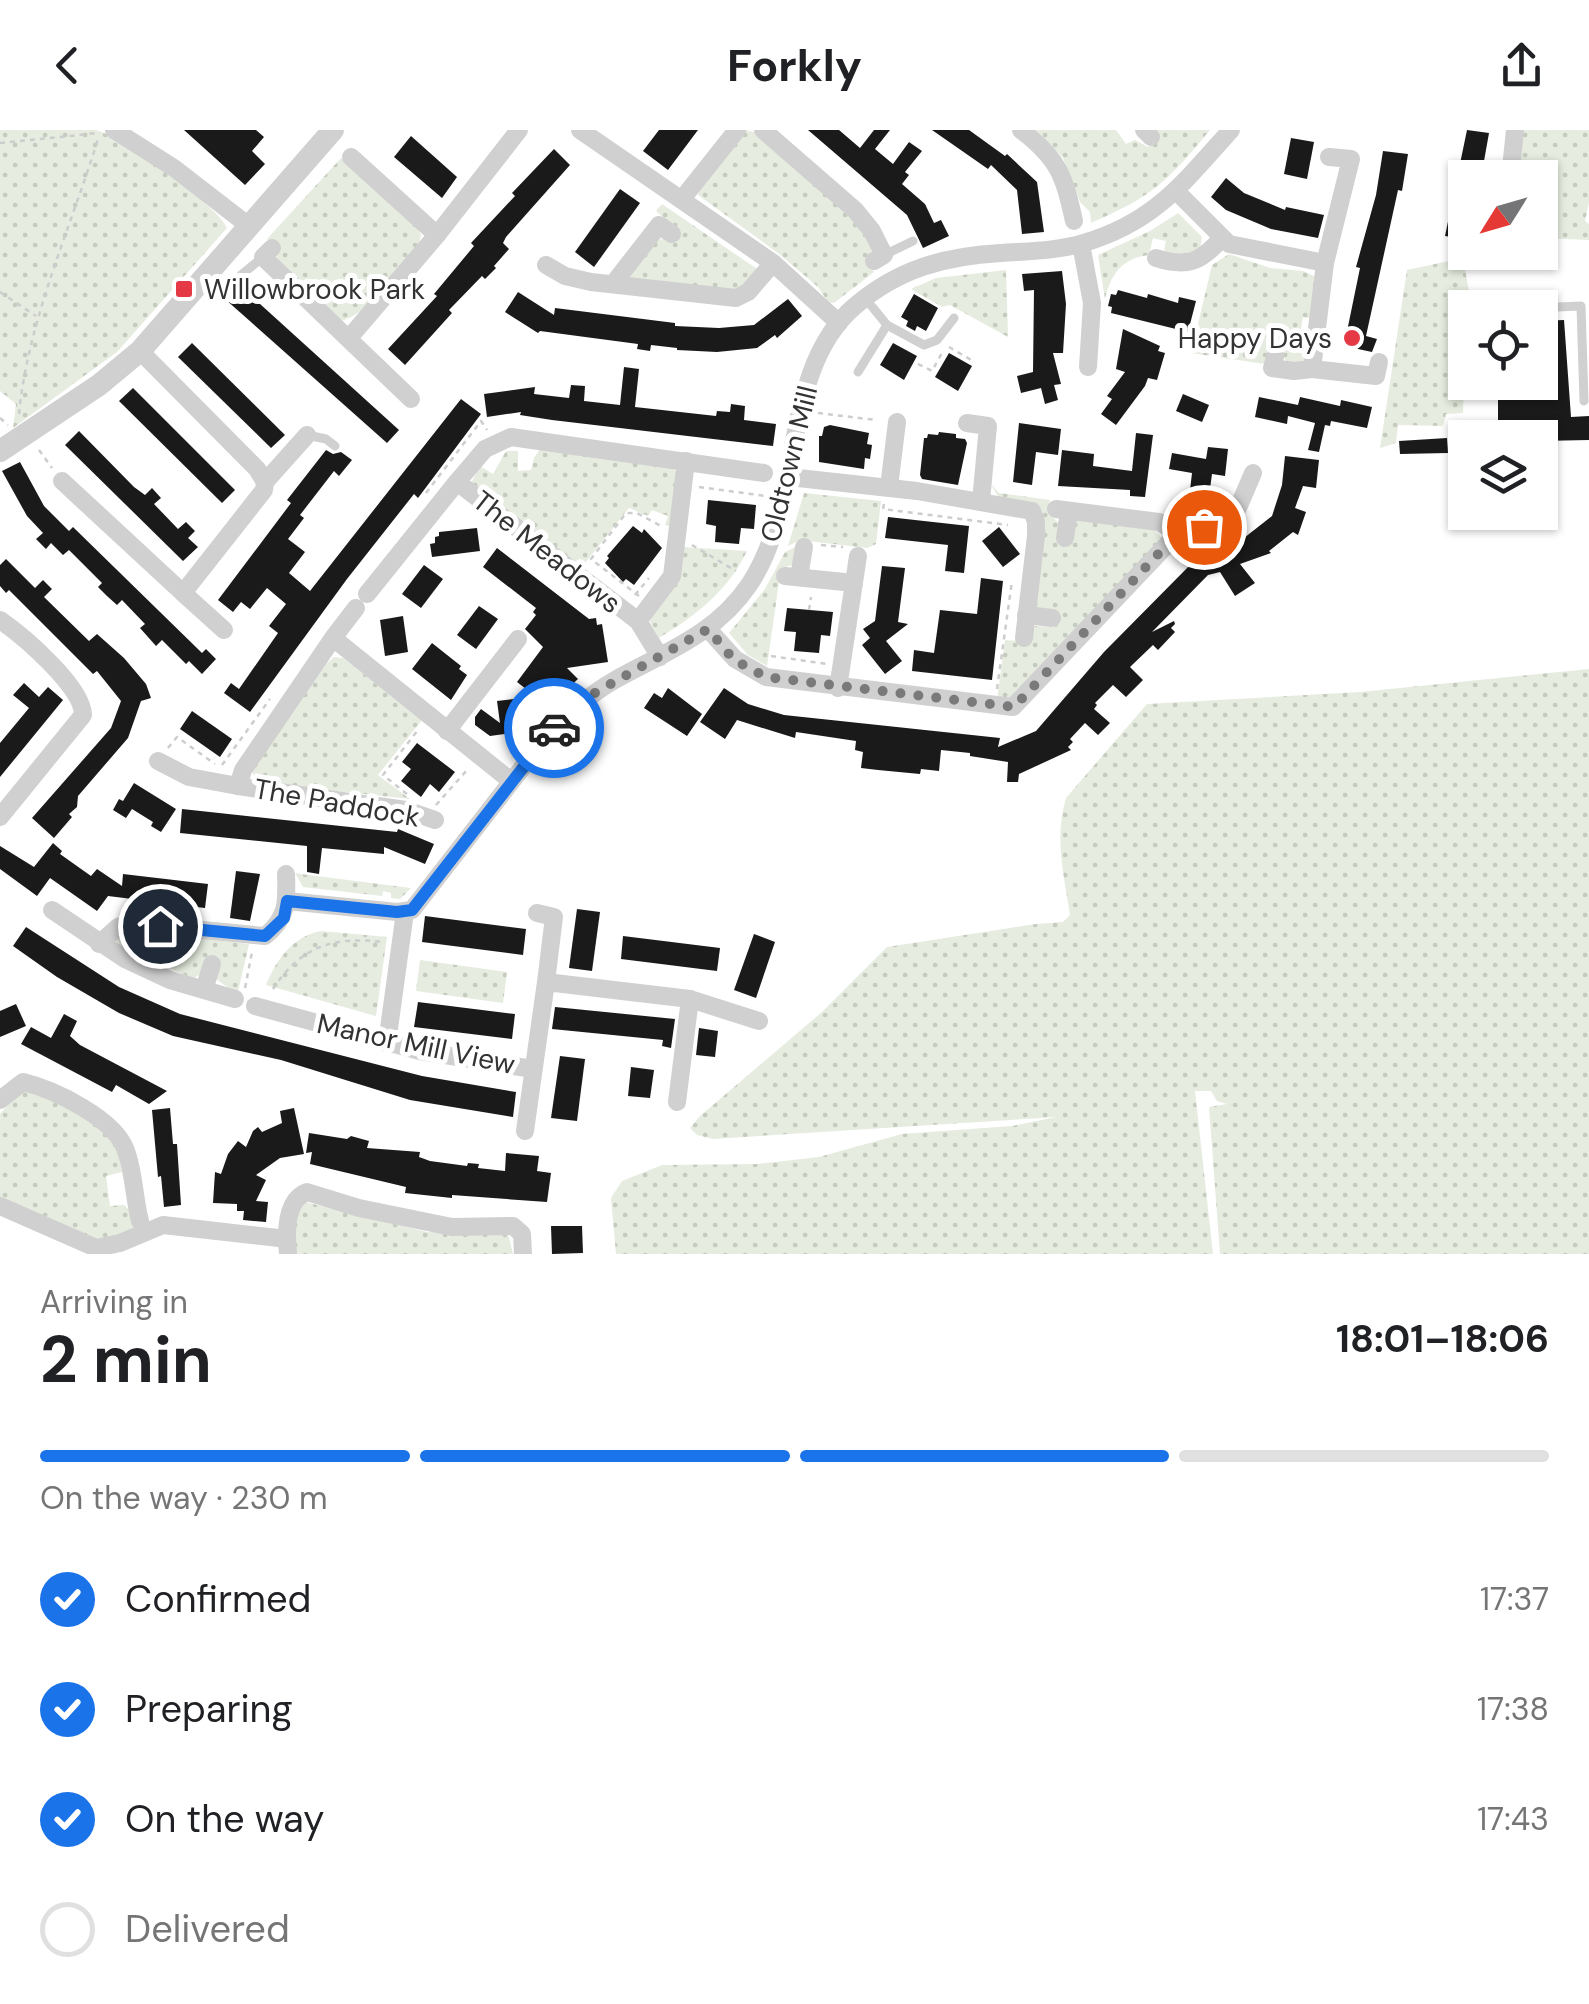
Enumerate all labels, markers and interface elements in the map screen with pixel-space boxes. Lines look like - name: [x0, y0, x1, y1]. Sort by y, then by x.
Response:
- text: Forkly: [727, 36, 862, 95]
- icon: back: [40, 38, 95, 93]
- icon: share: [1494, 38, 1549, 93]
- north arrow: [1448, 160, 1558, 270]
- map controls: [1448, 160, 1558, 530]
- place label: Willowbrook Park: [204, 271, 425, 308]
- marker: Willowbrook Park: [173, 278, 195, 300]
- button: locate: [1448, 290, 1558, 400]
- place label: Happy Days: [1178, 320, 1332, 357]
- marker: Happy Days: [1341, 327, 1363, 349]
- street label: Oldtown Mill: [752, 382, 826, 546]
- button: layers: [1448, 420, 1558, 530]
- street label: The Meadows: [465, 482, 629, 622]
- pin: [1162, 485, 1247, 570]
- icon: bag: [1177, 500, 1232, 555]
- courier: [504, 678, 604, 778]
- icon: car: [527, 701, 582, 756]
- street label: The Paddock: [251, 770, 423, 836]
- pin: [118, 884, 203, 969]
- icon: home: [133, 899, 188, 954]
- street label: Manor Mill View: [314, 1005, 518, 1083]
- text: Arriving in: [40, 1281, 188, 1323]
- text: 18:01–18:06: [1336, 1314, 1549, 1364]
- text: 2 min: [40, 1318, 212, 1402]
- text: On the way · 230 m: [40, 1477, 327, 1519]
- icon: check: [40, 1572, 95, 1627]
- text: Confirmed: [125, 1574, 311, 1624]
- text: 17:37: [1480, 1578, 1549, 1620]
- icon: check: [40, 1682, 95, 1737]
- text: Preparing: [125, 1684, 293, 1734]
- text: 17:38: [1477, 1688, 1549, 1730]
- icon: check: [40, 1792, 95, 1847]
- text: On the way: [125, 1794, 324, 1844]
- text: 17:43: [1477, 1798, 1549, 1840]
- text: Delivered: [125, 1904, 290, 1954]

